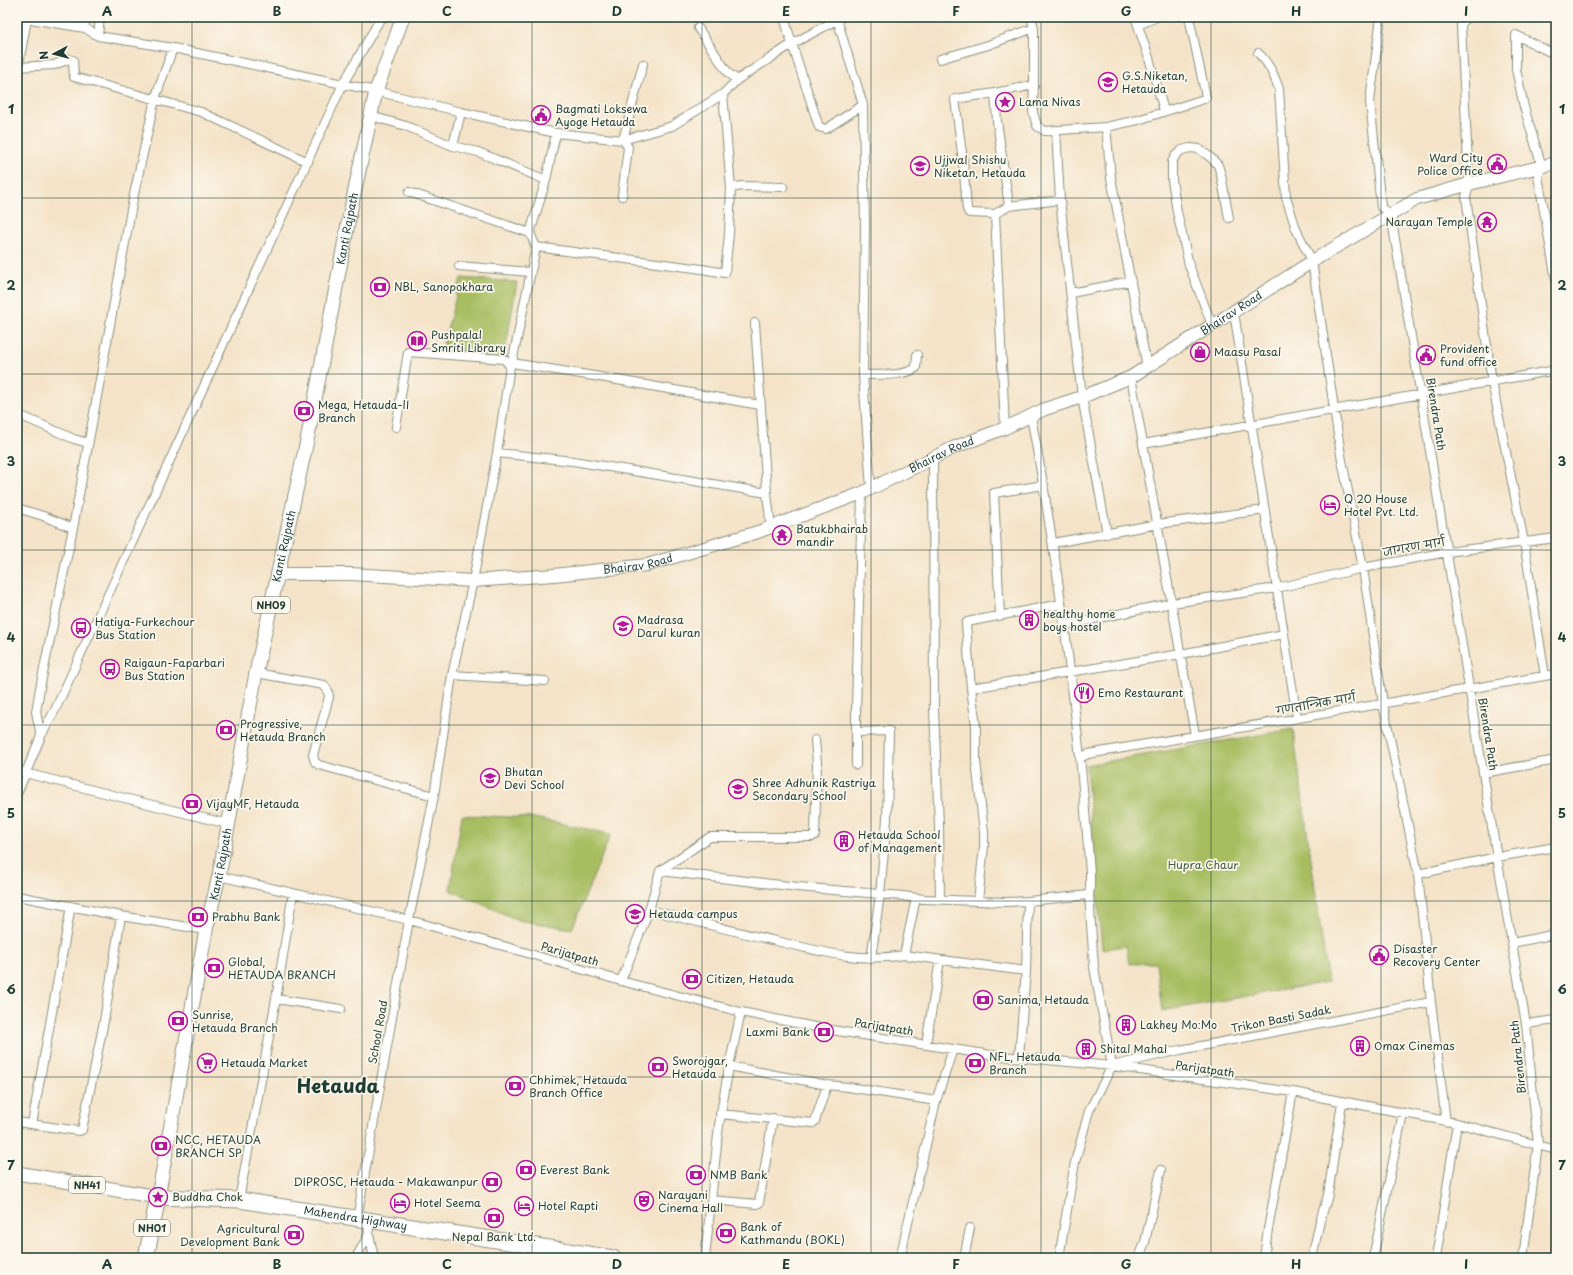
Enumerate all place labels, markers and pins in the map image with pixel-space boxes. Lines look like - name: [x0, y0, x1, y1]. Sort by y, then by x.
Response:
- place label: G.S.Niketan, Hetauda: [1122, 67, 1188, 97]
- school or university icon: G.S.Niketan, Hetauda: [1097, 71, 1119, 93]
- place icon: Lama Nivas: [994, 91, 1016, 113]
- place label: Lama Nivas: [1019, 93, 1081, 110]
- place label: Bagmati Loksewa Ayoge Hetauda: [555, 100, 648, 130]
- public building icon: Bagmati Loksewa Ayoge Hetauda: [530, 104, 552, 126]
- place label: Ward City Police Office: [1417, 149, 1483, 179]
- place label: Ujjwal Shishu Niketan, Hetauda: [934, 151, 1026, 181]
- public building icon: Ward City Police Office: [1486, 153, 1508, 175]
- school or university icon: Ujjwal Shishu Niketan, Hetauda: [909, 155, 931, 177]
- temple icon: Narayan Temple: [1476, 211, 1498, 233]
- place label: Narayan Temple: [1386, 213, 1473, 230]
- bank icon: NBL, Sanopokhara: [369, 276, 391, 298]
- place label: NBL, Sanopokhara: [394, 278, 493, 295]
- place label: Pushpalal Smriti Library: [431, 326, 506, 356]
- library icon: Pushpalal Smriti Library: [406, 330, 428, 352]
- place label: Provident fund office: [1440, 340, 1497, 370]
- shop icon: Maasu Pasal: [1189, 341, 1211, 363]
- place label: Maasu Pasal: [1214, 343, 1281, 360]
- public building icon: Provident fund office: [1415, 344, 1437, 366]
- place label: Mega, Hetauda-II Branch: [318, 396, 409, 426]
- bank icon: Mega, Hetauda-II Branch: [293, 400, 315, 422]
- place label: Q 20 House Hotel Pvt. Ltd.: [1344, 490, 1419, 520]
- hotel icon: Q 20 House Hotel Pvt. Ltd.: [1319, 494, 1341, 516]
- place label: Batukbhairab mandir: [796, 520, 868, 550]
- temple icon: Batukbhairab mandir: [771, 524, 793, 546]
- place label: healthy home boys hostel: [1043, 605, 1115, 635]
- building icon: healthy home boys hostel: [1018, 609, 1040, 631]
- place label: Madrasa Darul kuran: [637, 611, 700, 641]
- place label: Hatiya-Furkechour Bus Station: [95, 613, 195, 643]
- school or university icon: Madrasa Darul kuran: [612, 615, 634, 637]
- bus stop icon: Hatiya-Furkechour Bus Station: [70, 617, 92, 639]
- place label: Raigaun-Faparbari Bus Station: [124, 654, 225, 684]
- bus stop icon: Raigaun-Faparbari Bus Station: [99, 658, 121, 680]
- restaurant icon: Emo Restaurant: [1073, 682, 1095, 704]
- place label: Emo Restaurant: [1098, 684, 1184, 701]
- place label: Progressive, Hetauda Branch: [240, 715, 326, 745]
- bank icon: Progressive, Hetauda Branch: [215, 719, 237, 741]
- place label: Bhutan Devi School: [504, 763, 564, 793]
- school or university icon: Bhutan Devi School: [479, 767, 501, 789]
- place label: Shree Adhunik Rastriya Secondary School: [752, 774, 877, 804]
- school or university icon: Shree Adhunik Rastriya Secondary School: [727, 778, 749, 800]
- bank icon: VijayMF, Hetauda: [181, 793, 203, 815]
- place label: VijayMF, Hetauda: [206, 795, 299, 812]
- place label: Hetauda School of Management: [858, 826, 942, 856]
- building icon: Hetauda School of Management: [833, 830, 855, 852]
- school or university icon: Hetauda campus: [624, 903, 646, 925]
- place label: Hetauda campus: [649, 905, 738, 922]
- bank icon: Prabhu Bank: [187, 906, 209, 928]
- place label: Prabhu Bank: [212, 908, 281, 925]
- place label: Disaster Recovery Center: [1393, 940, 1481, 970]
- public building icon: Disaster Recovery Center: [1368, 944, 1390, 966]
- place label: Global, HETAUDA BRANCH: [228, 953, 336, 983]
- bank icon: Global, HETAUDA BRANCH: [203, 957, 225, 979]
- bank icon: Citizen, Hetauda: [681, 968, 703, 990]
- place label: Citizen, Hetauda: [706, 970, 794, 987]
- bank icon: Sanima, Hetauda: [972, 989, 994, 1011]
- place label: Sanima, Hetauda: [997, 991, 1089, 1008]
- place label: Sunrise, Hetauda Branch: [192, 1006, 278, 1036]
- bank icon: Sunrise, Hetauda Branch: [167, 1010, 189, 1032]
- building icon: Lakhey Mo:Mo: [1115, 1014, 1137, 1036]
- place label: Lakhey Mo:Mo: [1140, 1016, 1217, 1033]
- bank icon: Laxmi Bank: [813, 1021, 835, 1043]
- place label: Laxmi Bank: [746, 1023, 810, 1040]
- building icon: Omax Cinemas: [1349, 1035, 1371, 1057]
- place label: Omax Cinemas: [1374, 1037, 1455, 1054]
- building icon: Shital Mahal: [1075, 1038, 1097, 1060]
- place label: Shital Mahal: [1100, 1040, 1167, 1057]
- place label: NFL, Hetauda Branch: [989, 1048, 1061, 1078]
- supermarket icon: Hetauda Market: [196, 1052, 218, 1074]
- place label: Sworojgar, Hetauda: [672, 1052, 728, 1082]
- bank icon: NFL, Hetauda Branch: [964, 1052, 986, 1074]
- place label: Hetauda Market: [221, 1054, 308, 1071]
- bank icon: Sworojgar, Hetauda: [647, 1056, 669, 1078]
- place label: Chhimek, Hetauda Branch Office: [529, 1071, 627, 1101]
- bank icon: Chhimek, Hetauda Branch Office: [504, 1075, 526, 1097]
- place label: NCC, HETAUDA BRANCH SP: [175, 1131, 261, 1161]
- bank icon: NCC, HETAUDA BRANCH SP: [150, 1135, 172, 1157]
- bank icon: Everest Bank: [515, 1159, 537, 1181]
- place label: Everest Bank: [540, 1161, 610, 1178]
- bank icon: NMB Bank: [685, 1164, 707, 1186]
- place label: NMB Bank: [710, 1166, 768, 1183]
- bank icon: DIPROSC, Hetauda - Makawanpur: [481, 1171, 503, 1193]
- place label: DIPROSC, Hetauda - Makawanpur: [293, 1173, 479, 1190]
- place icon: Buddha Chok: [147, 1186, 169, 1208]
- place label: Narayani Cinema Hall: [658, 1186, 723, 1216]
- place label: Buddha Chok: [172, 1188, 244, 1205]
- theatre icon: Narayani Cinema Hall: [633, 1190, 655, 1212]
- hotel icon: Hotel Seema: [389, 1192, 411, 1214]
- place label: Hotel Seema: [414, 1194, 481, 1211]
- hotel icon: Hotel Rapti: [513, 1195, 535, 1217]
- place label: Hotel Rapti: [538, 1197, 598, 1214]
- bank icon: Nepal Bank Ltd.: [483, 1207, 505, 1229]
- place label: Bank of Kathmandu (BOKL): [740, 1218, 845, 1248]
- place label: Agricultural Development Bank: [180, 1220, 280, 1250]
- bank icon: Bank of Kathmandu (BOKL): [715, 1222, 737, 1244]
- bank icon: Agricultural Development Bank: [283, 1224, 305, 1246]
- place label: Nepal Bank Ltd.: [452, 1228, 536, 1245]

